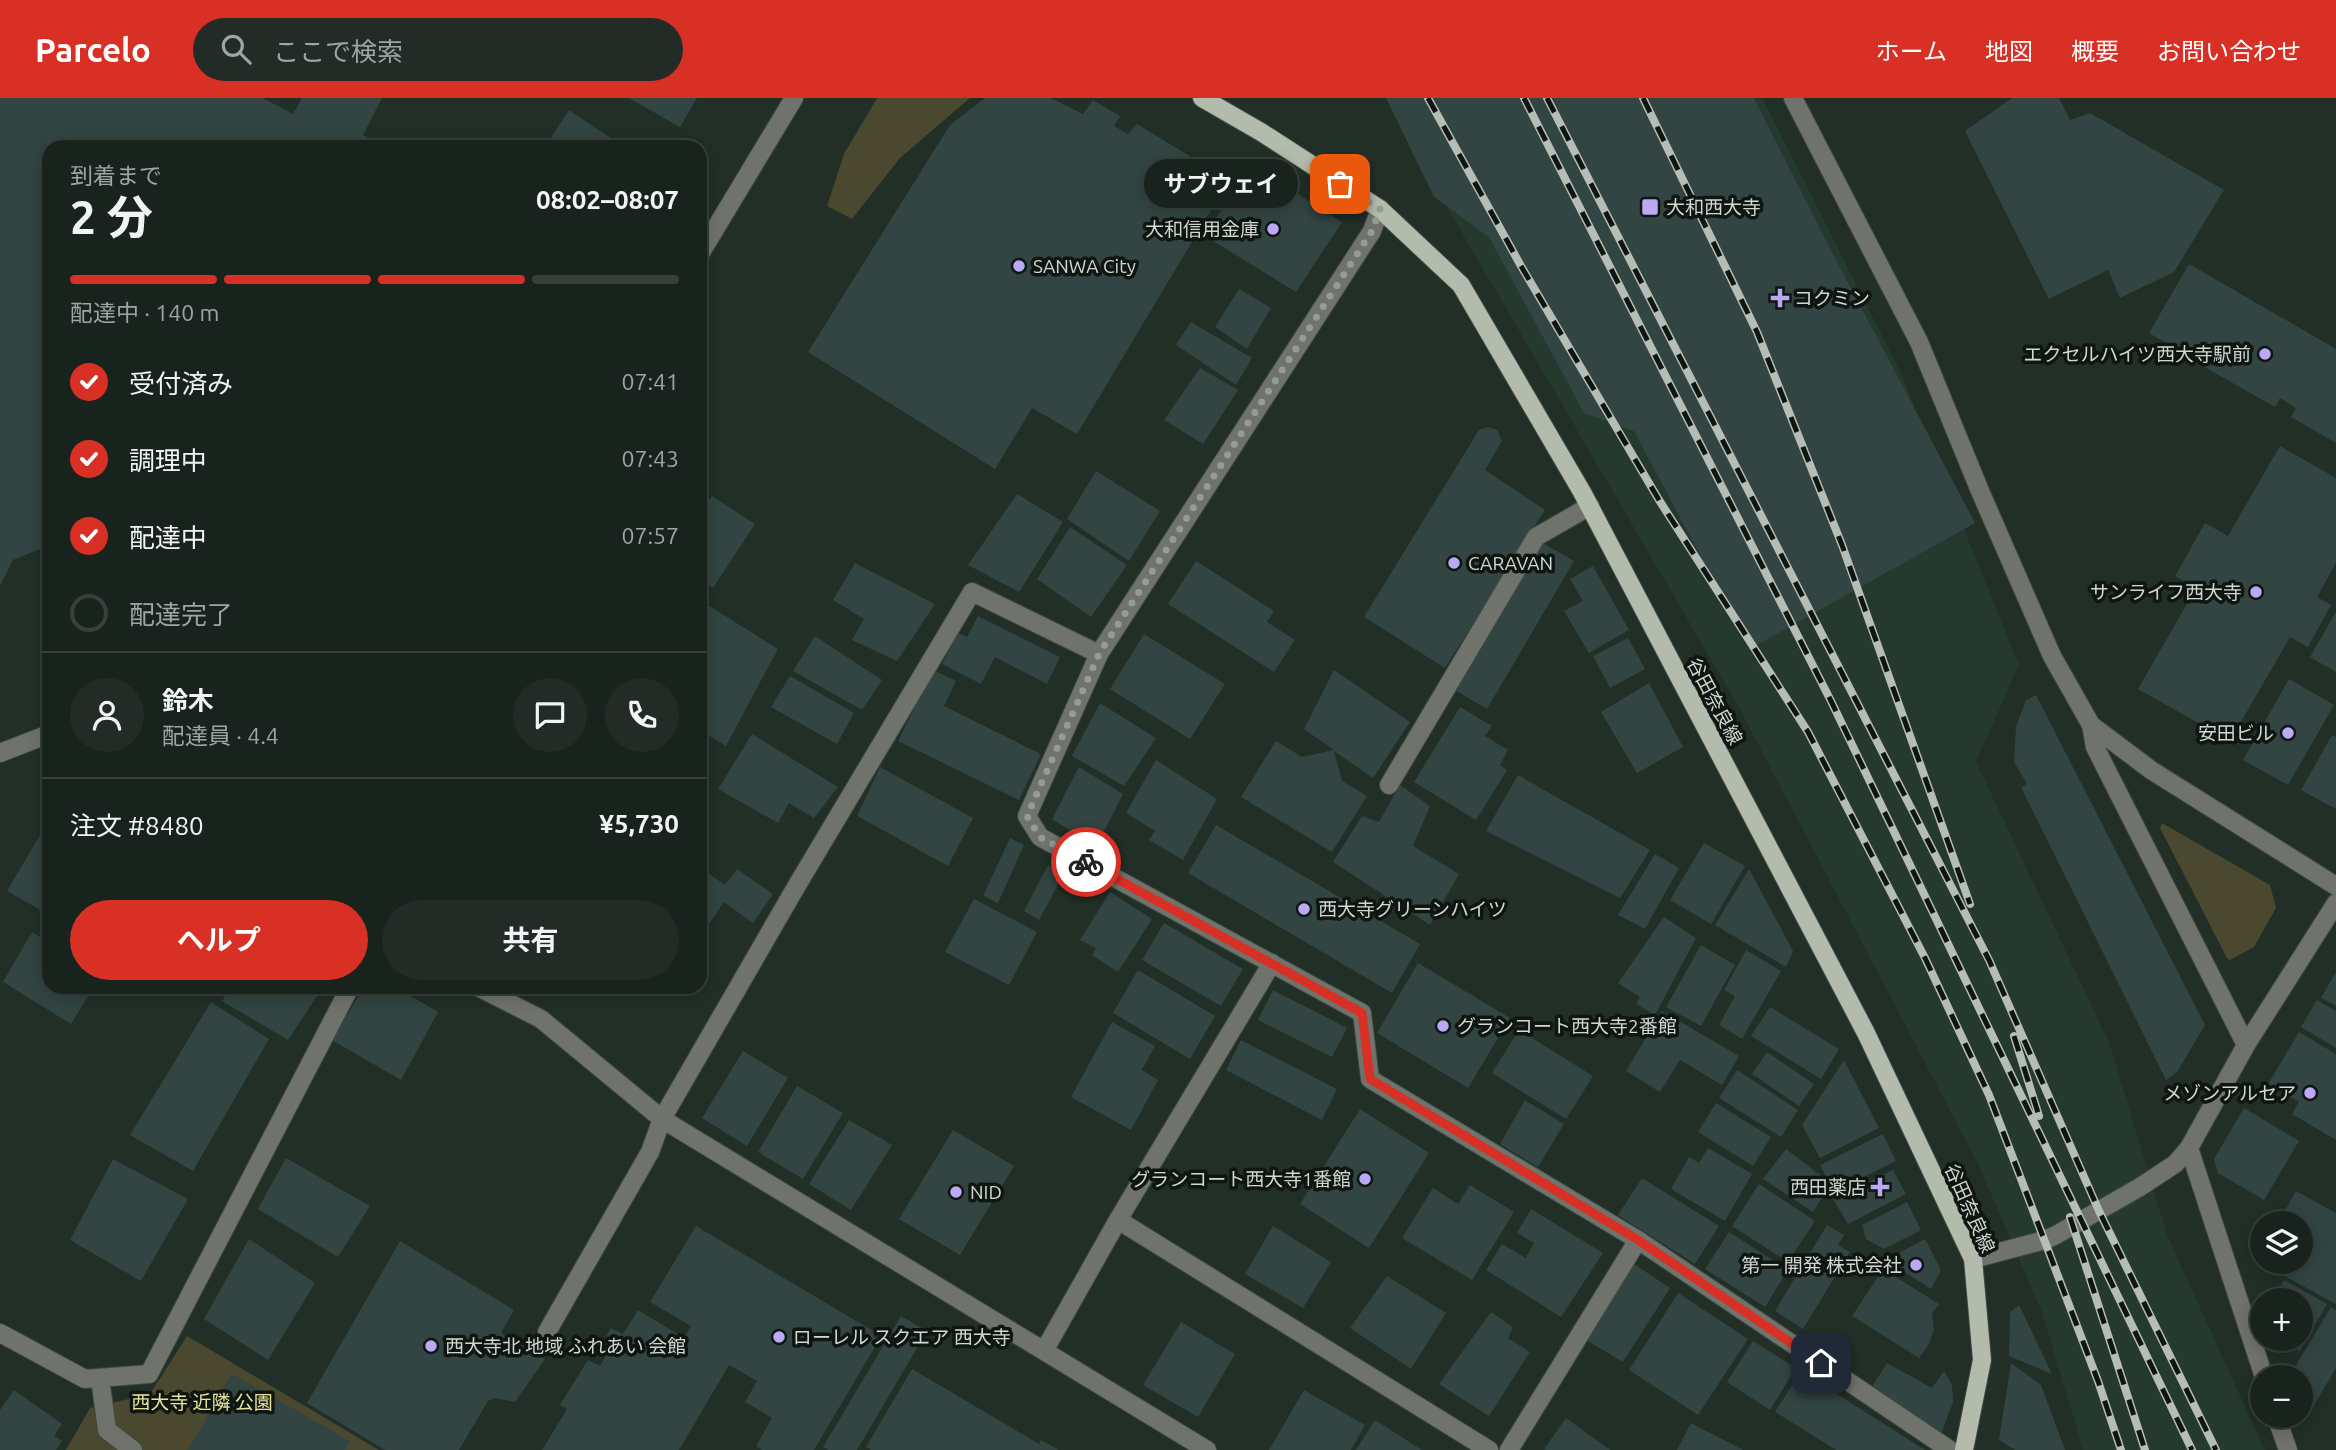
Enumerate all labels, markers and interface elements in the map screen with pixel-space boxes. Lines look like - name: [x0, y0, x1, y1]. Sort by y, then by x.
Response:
- search box: [193, 18, 683, 81]
- icon: search: [217, 30, 255, 68]
- text: Parcelo: [35, 31, 151, 68]
- text: ここで検索: [273, 37, 403, 66]
- text: ホーム: [1876, 38, 1947, 65]
- text: 地図: [1985, 38, 2033, 65]
- text: 概要: [2071, 38, 2119, 65]
- text: お問い合わせ: [2157, 38, 2301, 65]
- pin: [1310, 154, 1370, 214]
- callout: サブウェイ: [1144, 160, 1298, 208]
- text: 到着まで: [70, 163, 162, 188]
- icon: bag: [1321, 165, 1359, 203]
- text: サブウェイ: [1164, 171, 1279, 196]
- text: 08:02–08:07: [536, 185, 679, 214]
- text: 2 分: [70, 191, 153, 243]
- place label: 大和西大寺: [1666, 196, 1761, 218]
- marker: 大和西大寺: [1640, 197, 1660, 217]
- place label: 大和信用金庫: [1145, 218, 1259, 240]
- marker: 大和信用金庫: [1265, 221, 1281, 237]
- place label: SANWA City: [1033, 255, 1136, 277]
- marker: SANWA City: [1011, 258, 1027, 274]
- place label: コクミン: [1794, 287, 1870, 309]
- marker: コクミン: [1772, 290, 1788, 306]
- text: 配達中 · 140 m: [70, 300, 219, 325]
- place label: エクセルハイツ西大寺駅前: [2023, 343, 2251, 365]
- marker: エクセルハイツ西大寺駅前: [2257, 346, 2273, 362]
- icon: check: [70, 363, 108, 401]
- text: 受付済み: [129, 369, 233, 398]
- text: 07:41: [621, 369, 679, 394]
- icon: check: [70, 440, 108, 478]
- text: 調理中: [129, 446, 207, 475]
- text: 07:43: [621, 446, 679, 471]
- icon: check: [70, 517, 108, 555]
- text: 配達中: [129, 523, 207, 552]
- text: 07:57: [621, 523, 679, 548]
- place label: CARAVAN: [1468, 552, 1553, 574]
- marker: CARAVAN: [1446, 555, 1462, 571]
- place label: サンライフ西大寺: [2090, 581, 2242, 603]
- marker: サンライフ西大寺: [2248, 584, 2264, 600]
- text: 配達完了: [129, 600, 233, 629]
- street label: 谷田奈良線: [1683, 654, 1747, 748]
- button: person: [70, 678, 144, 752]
- button: chat: [513, 678, 587, 752]
- button: phone: [605, 678, 679, 752]
- text: 鈴木: [162, 686, 214, 715]
- place label: 安田ビル: [2198, 722, 2274, 744]
- text: 配達員 · 4.4: [162, 723, 279, 748]
- marker: 安田ビル: [2280, 725, 2296, 741]
- text: ¥5,730: [599, 809, 679, 838]
- text: 注文 #8480: [70, 811, 204, 840]
- courier: [1051, 827, 1121, 897]
- icon: bike: [1067, 843, 1105, 881]
- place label: 西大寺グリーンハイツ: [1318, 898, 1507, 920]
- button: ヘルプ: [70, 900, 368, 980]
- button: 共有: [382, 900, 679, 980]
- marker: 西大寺グリーンハイツ: [1296, 901, 1312, 917]
- place label: グランコート西大寺2番館: [1457, 1015, 1677, 1037]
- marker: グランコート西大寺2番館: [1435, 1018, 1451, 1034]
- place label: メゾンアルセア: [2163, 1082, 2296, 1104]
- marker: メゾンアルセア: [2302, 1085, 2318, 1101]
- street label: 谷田奈良線: [1941, 1160, 1999, 1256]
- place label: グランコート西大寺1番館: [1131, 1168, 1351, 1190]
- marker: グランコート西大寺1番館: [1357, 1171, 1373, 1187]
- place label: 西田薬店: [1790, 1176, 1866, 1198]
- marker: 西田薬店: [1872, 1179, 1888, 1195]
- place label: NID: [970, 1181, 1002, 1203]
- marker: NID: [948, 1184, 964, 1200]
- map controls: [2250, 1211, 2313, 1428]
- button: layers: [2250, 1211, 2313, 1274]
- place label: 第一 開発 株式会社: [1741, 1254, 1902, 1276]
- marker: 第一 開発 株式会社: [1908, 1257, 1924, 1273]
- button: +: [2250, 1288, 2313, 1351]
- place label: ローレル スクエア 西大寺: [793, 1326, 1011, 1348]
- marker: ローレル スクエア 西大寺: [771, 1329, 787, 1345]
- pin: [1791, 1333, 1851, 1393]
- place label: 西大寺北 地域 ふれあい 会館: [445, 1335, 686, 1357]
- marker: 西大寺北 地域 ふれあい 会館: [423, 1338, 439, 1354]
- icon: home: [1802, 1344, 1840, 1382]
- button: −: [2250, 1365, 2313, 1428]
- park label: 西大寺 近隣 公園: [131, 1391, 273, 1413]

